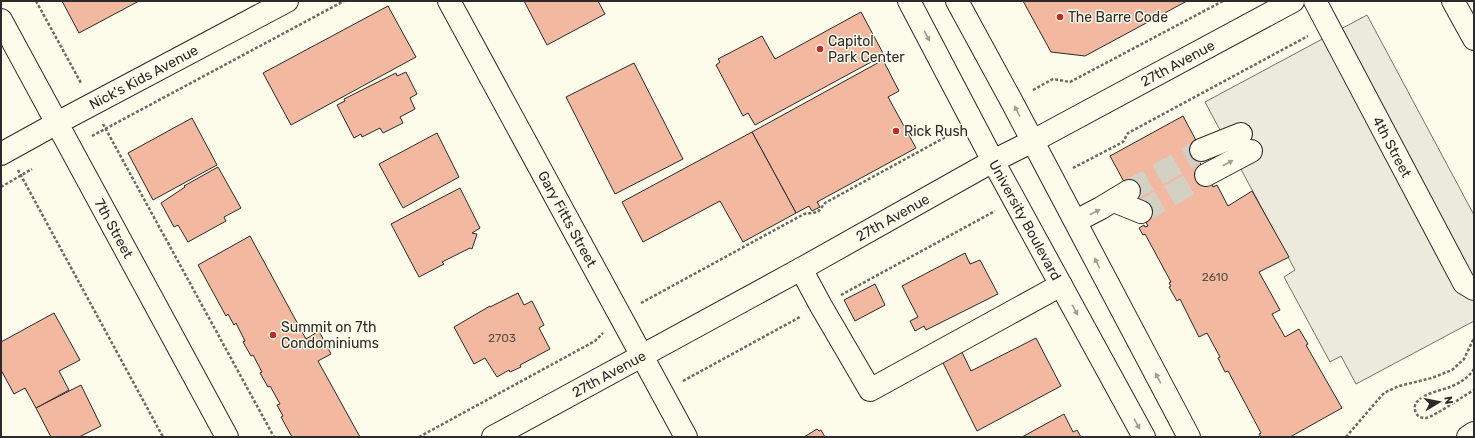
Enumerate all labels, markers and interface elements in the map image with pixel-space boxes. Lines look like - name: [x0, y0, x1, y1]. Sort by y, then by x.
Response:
- place label: The Barre Code: [1068, 9, 1168, 26]
- marker: The Barre Code: [1055, 12, 1065, 22]
- one-way arrow: [924, 30, 931, 41]
- place label: Capitol Park Center: [828, 33, 905, 66]
- street label: 27th Avenue: [1138, 37, 1218, 90]
- street label: Nick's Kids Avenue: [86, 42, 201, 113]
- marker: Capitol Park Center: [815, 44, 825, 54]
- one-way arrow: [1014, 105, 1020, 117]
- street label: 4th Street: [1369, 114, 1415, 181]
- place label: Rick Rush: [904, 123, 968, 140]
- marker: Rick Rush: [891, 126, 901, 136]
- street label: University Boulevard: [985, 157, 1065, 283]
- one-way arrow: [1223, 160, 1234, 166]
- street label: Gary Fitts Street: [534, 168, 600, 271]
- street label: 27th Avenue: [853, 190, 933, 245]
- street label: 7th Street: [90, 196, 137, 262]
- one-way arrow: [1089, 209, 1100, 215]
- one-way arrow: [1094, 257, 1101, 269]
- house number: 2610: [1202, 270, 1228, 284]
- one-way arrow: [1072, 305, 1078, 316]
- place label: Summit on 7th Condominiums: [281, 319, 379, 352]
- marker: Summit on 7th Condominiums: [268, 330, 278, 340]
- house number: 2703: [488, 331, 516, 345]
- street label: 27th Avenue: [569, 347, 649, 401]
- one-way arrow: [1155, 372, 1161, 384]
- north arrow: [1419, 382, 1459, 422]
- text: N: [1441, 395, 1455, 405]
- one-way arrow: [1134, 419, 1141, 430]

